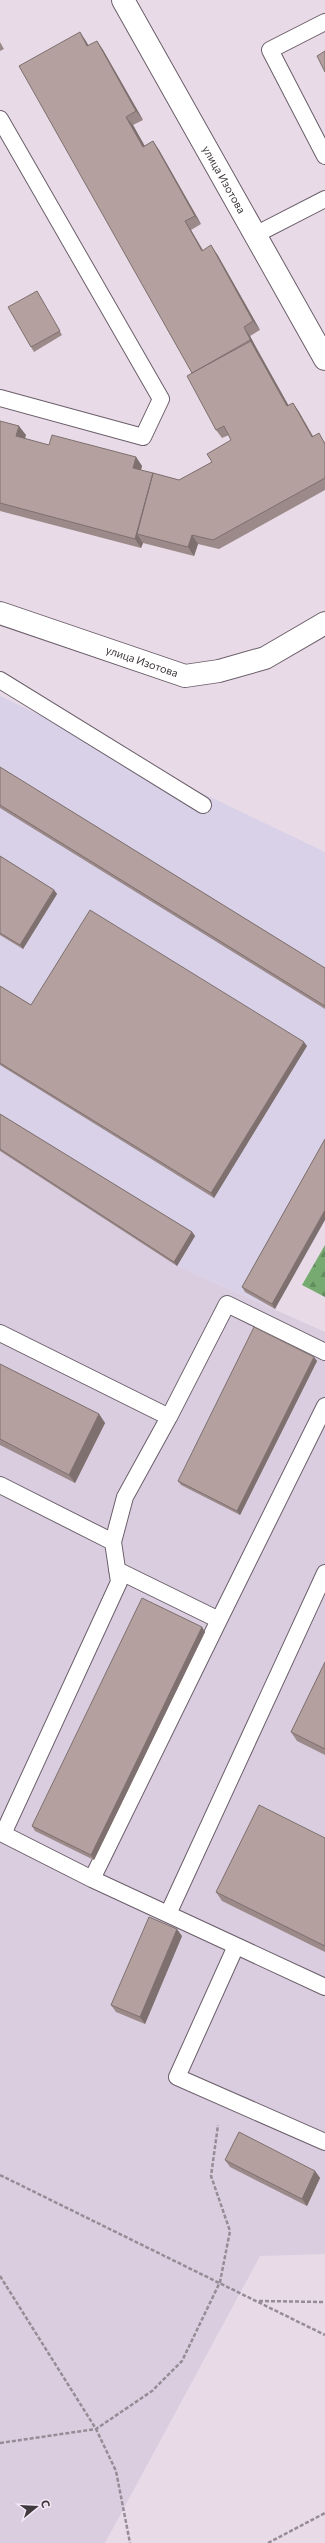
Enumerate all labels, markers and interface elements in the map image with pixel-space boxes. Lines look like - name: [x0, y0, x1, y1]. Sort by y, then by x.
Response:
- street label: улица Изотова: [200, 143, 249, 215]
- street label: улица Изотова: [104, 643, 180, 679]
- north arrow: [16, 2487, 56, 2527]
- text: С: [39, 2498, 53, 2510]

